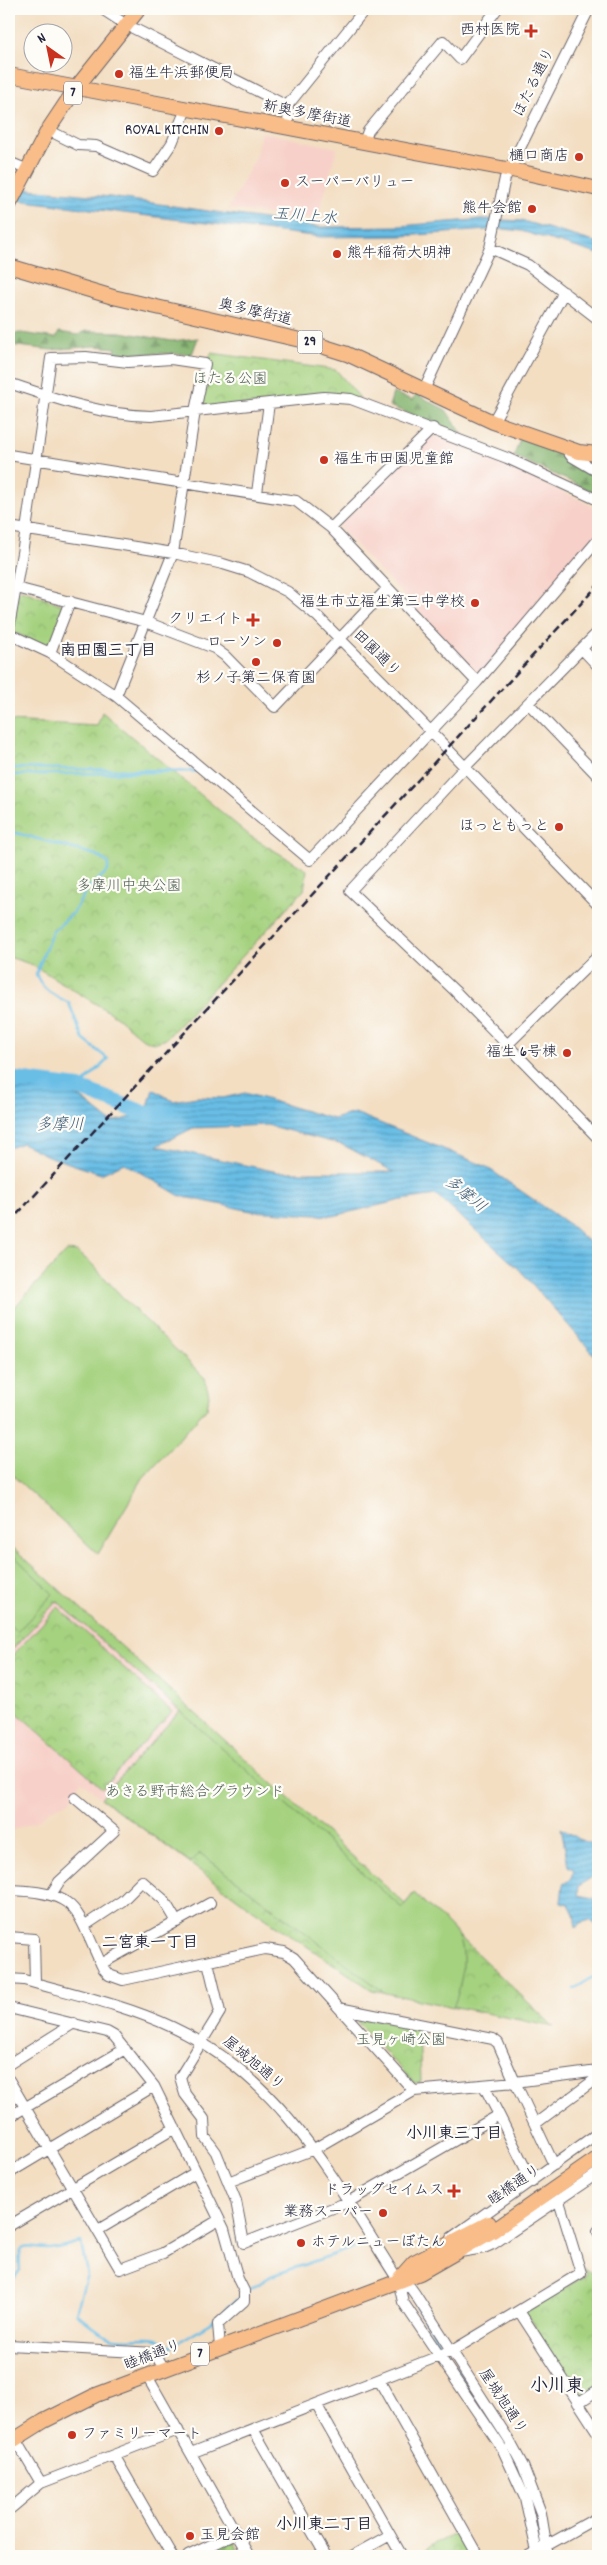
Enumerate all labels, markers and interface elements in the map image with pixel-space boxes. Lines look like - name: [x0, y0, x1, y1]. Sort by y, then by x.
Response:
- place label: 西村医院: [460, 20, 520, 42]
- north arrow: [22, 22, 72, 72]
- marker: 西村医院: [524, 24, 538, 38]
- text: N: [34, 28, 50, 49]
- street label: ほたる通り: [509, 44, 561, 122]
- place label: 福生牛浜郵便局: [129, 63, 234, 85]
- marker: 福生牛浜郵便局: [113, 68, 125, 80]
- road number: 7: [64, 82, 82, 105]
- street label: 新奥多摩街道: [261, 96, 353, 134]
- place label: ROYAL KITCHIN: [125, 120, 209, 142]
- marker: ROYAL KITCHIN: [213, 125, 225, 137]
- place label: 樋口商店: [509, 146, 569, 168]
- marker: 樋口商店: [573, 151, 585, 163]
- place label: スーパーバリュー: [295, 172, 414, 194]
- marker: スーパーバリュー: [279, 177, 291, 189]
- place label: 熊牛会館: [462, 198, 522, 220]
- water label: 玉川上水: [272, 203, 338, 231]
- marker: 熊牛会館: [526, 203, 538, 215]
- place label: 熊牛稲荷大明神: [347, 243, 452, 265]
- marker: 熊牛稲荷大明神: [331, 248, 343, 260]
- street label: 奥多摩街道: [216, 294, 294, 332]
- road number: 29: [298, 331, 322, 354]
- park label: ほたる公園: [192, 369, 268, 391]
- place label: 福生市田園児童館: [334, 449, 454, 471]
- marker: 福生市田園児童館: [318, 454, 330, 466]
- place label: 福生市立福生第三中学校: [300, 592, 465, 614]
- marker: 福生市立福生第三中学校: [469, 597, 481, 609]
- place label: クリエイト: [168, 609, 243, 631]
- marker: クリエイト: [247, 614, 259, 626]
- street label: 田園通り: [347, 625, 405, 683]
- place label: ローソン: [207, 632, 267, 654]
- marker: ローソン: [271, 637, 283, 649]
- district label: 南田園三丁目: [60, 640, 156, 663]
- marker: 杉ノ子第二保育園: [250, 656, 262, 668]
- place label: 杉ノ子第二保育園: [196, 668, 316, 690]
- place label: ほっともっと: [459, 816, 549, 838]
- marker: ほっともっと: [553, 821, 565, 833]
- park label: 多摩川中央公園: [76, 876, 182, 898]
- place label: 福生 6号棟: [486, 1042, 557, 1064]
- marker: 福生 6号棟: [561, 1047, 573, 1059]
- water label: 多摩川: [36, 1114, 84, 1137]
- water label: 多摩川: [439, 1171, 491, 1219]
- park label: あきる野市総合グラウンド: [105, 1782, 285, 1804]
- district label: 二宮東一丁目: [102, 1932, 198, 1955]
- park label: 玉見ヶ崎公園: [356, 2030, 446, 2052]
- street label: 屋城旭通り: [217, 2031, 289, 2097]
- district label: 小川東三丁目: [406, 2123, 502, 2146]
- street label: 睦橋通り: [484, 2160, 546, 2212]
- place label: ドラッグセイムス: [325, 2180, 444, 2202]
- marker: ドラッグセイムス: [448, 2185, 460, 2197]
- place label: 業務スーパー: [284, 2202, 373, 2224]
- marker: 業務スーパー: [377, 2207, 389, 2219]
- place label: ホテルニューぼたん: [311, 2232, 445, 2254]
- marker: ホテルニューぼたん: [295, 2237, 307, 2249]
- street label: 睦橋通り: [121, 2335, 185, 2377]
- road number: 7: [191, 2342, 209, 2366]
- street label: 屋城旭通り: [472, 2365, 532, 2439]
- district label: 小川東: [530, 2375, 584, 2400]
- place label: ファミリーマート: [82, 2424, 202, 2446]
- marker: ファミリーマート: [66, 2429, 78, 2441]
- district label: 小川東二丁目: [276, 2514, 372, 2537]
- place label: 玉見会館: [200, 2525, 260, 2547]
- marker: 玉見会館: [184, 2530, 196, 2542]

